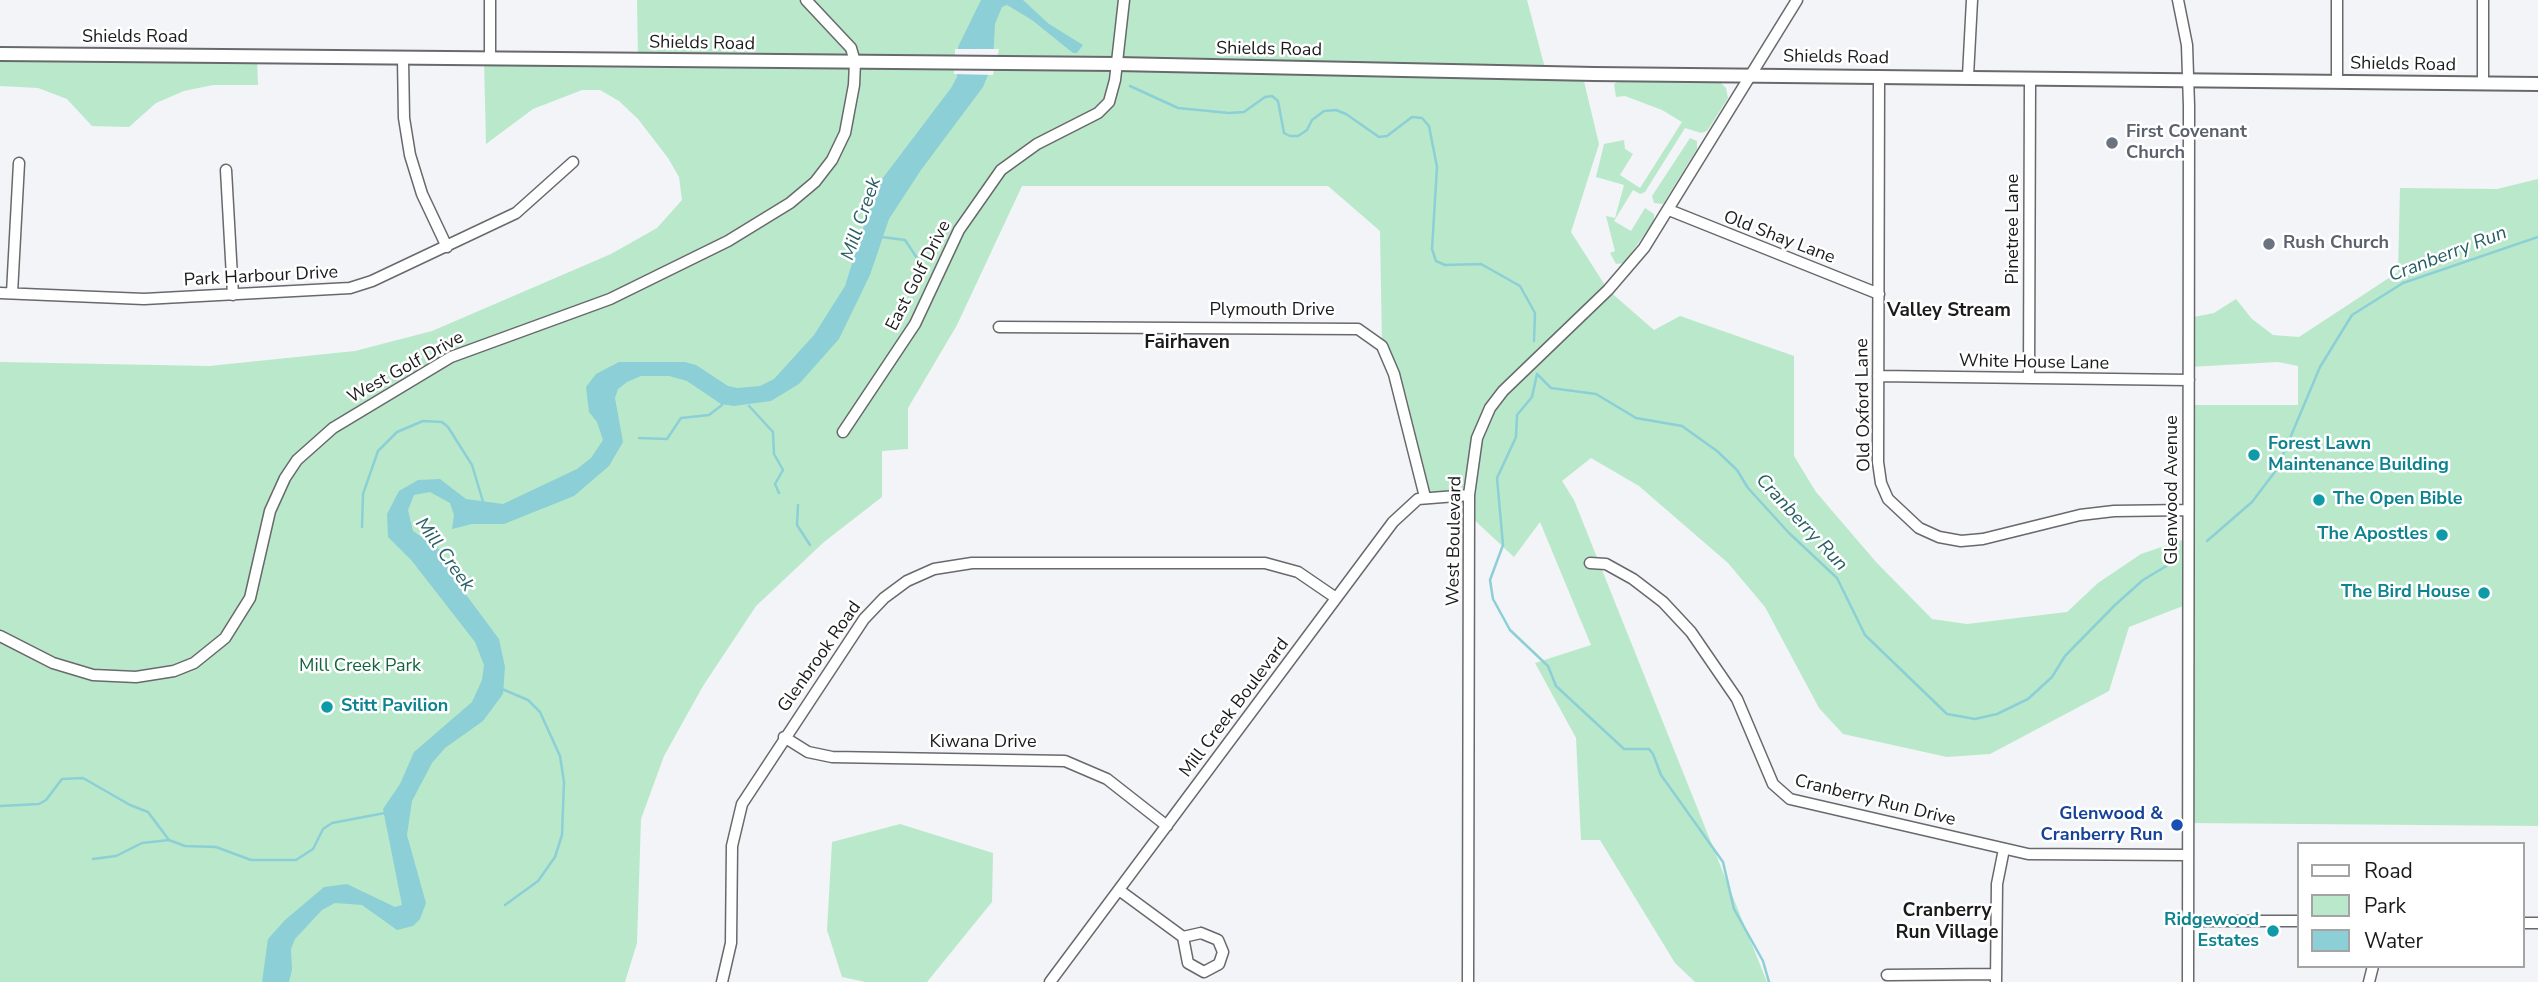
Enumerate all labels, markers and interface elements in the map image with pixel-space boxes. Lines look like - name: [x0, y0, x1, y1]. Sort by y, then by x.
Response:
- street label: Shields Road: [82, 27, 188, 49]
- street label: Shields Road: [649, 32, 755, 56]
- street label: Shields Road: [1216, 38, 1322, 62]
- street label: Shields Road: [1783, 46, 1889, 70]
- street label: Shields Road: [2350, 53, 2456, 77]
- place label: First Covenant Church: [2126, 122, 2247, 164]
- marker: First Covenant Church: [2104, 135, 2120, 151]
- street label: Pinetree Lane: [2003, 174, 2025, 284]
- water label: Mill Creek: [837, 175, 887, 263]
- street label: Old Shay Lane: [1720, 207, 1838, 269]
- street label: East Golf Drive: [882, 217, 956, 335]
- water label: Cranberry Run: [2386, 222, 2510, 288]
- place label: Rush Church: [2283, 233, 2389, 255]
- marker: Rush Church: [2261, 236, 2277, 252]
- street label: Park Harbour Drive: [183, 262, 339, 292]
- street label: Plymouth Drive: [1209, 300, 1335, 322]
- district label: Valley Stream: [1887, 300, 2011, 322]
- street label: West Golf Drive: [344, 327, 468, 409]
- district label: Fairhaven: [1144, 332, 1230, 354]
- street label: Old Oxford Lane: [1852, 338, 1876, 472]
- street label: White House Lane: [1959, 351, 2109, 375]
- street label: Glenwood Avenue: [2162, 415, 2184, 565]
- place label: Forest Lawn Maintenance Building: [2268, 434, 2449, 476]
- marker: Forest Lawn Maintenance Building: [2246, 447, 2262, 463]
- water label: Cranberry Run: [1750, 470, 1852, 576]
- street label: West Boulevard: [1443, 476, 1467, 606]
- place label: The Open Bible: [2333, 489, 2463, 511]
- marker: The Open Bible: [2311, 492, 2327, 508]
- water label: Mill Creek: [410, 514, 478, 596]
- place label: The Apostles: [2317, 524, 2428, 546]
- marker: The Apostles: [2434, 527, 2450, 543]
- place label: The Bird House: [2341, 582, 2470, 604]
- marker: The Bird House: [2476, 585, 2492, 601]
- street label: Glenbrook Road: [774, 597, 866, 717]
- street label: Mill Creek Boulevard: [1176, 634, 1294, 782]
- park label: Mill Creek Park: [299, 656, 421, 678]
- place label: Stitt Pavilion: [341, 696, 448, 718]
- marker: Stitt Pavilion: [319, 699, 335, 715]
- street label: Kiwana Drive: [929, 732, 1037, 754]
- street label: Cranberry Run Drive: [1792, 771, 1958, 831]
- place label: Glenwood & Cranberry Run: [2041, 804, 2163, 846]
- marker: Glenwood & Cranberry Run: [2169, 817, 2185, 833]
- legend: [2296, 842, 2524, 968]
- text: Road: [2364, 857, 2413, 885]
- text: Park: [2364, 892, 2406, 920]
- district label: Cranberry Run Village: [1896, 900, 1998, 944]
- place label: Ridgewood Estates: [2164, 910, 2259, 953]
- marker: Ridgewood Estates: [2265, 923, 2281, 939]
- text: Water: [2364, 927, 2423, 955]

